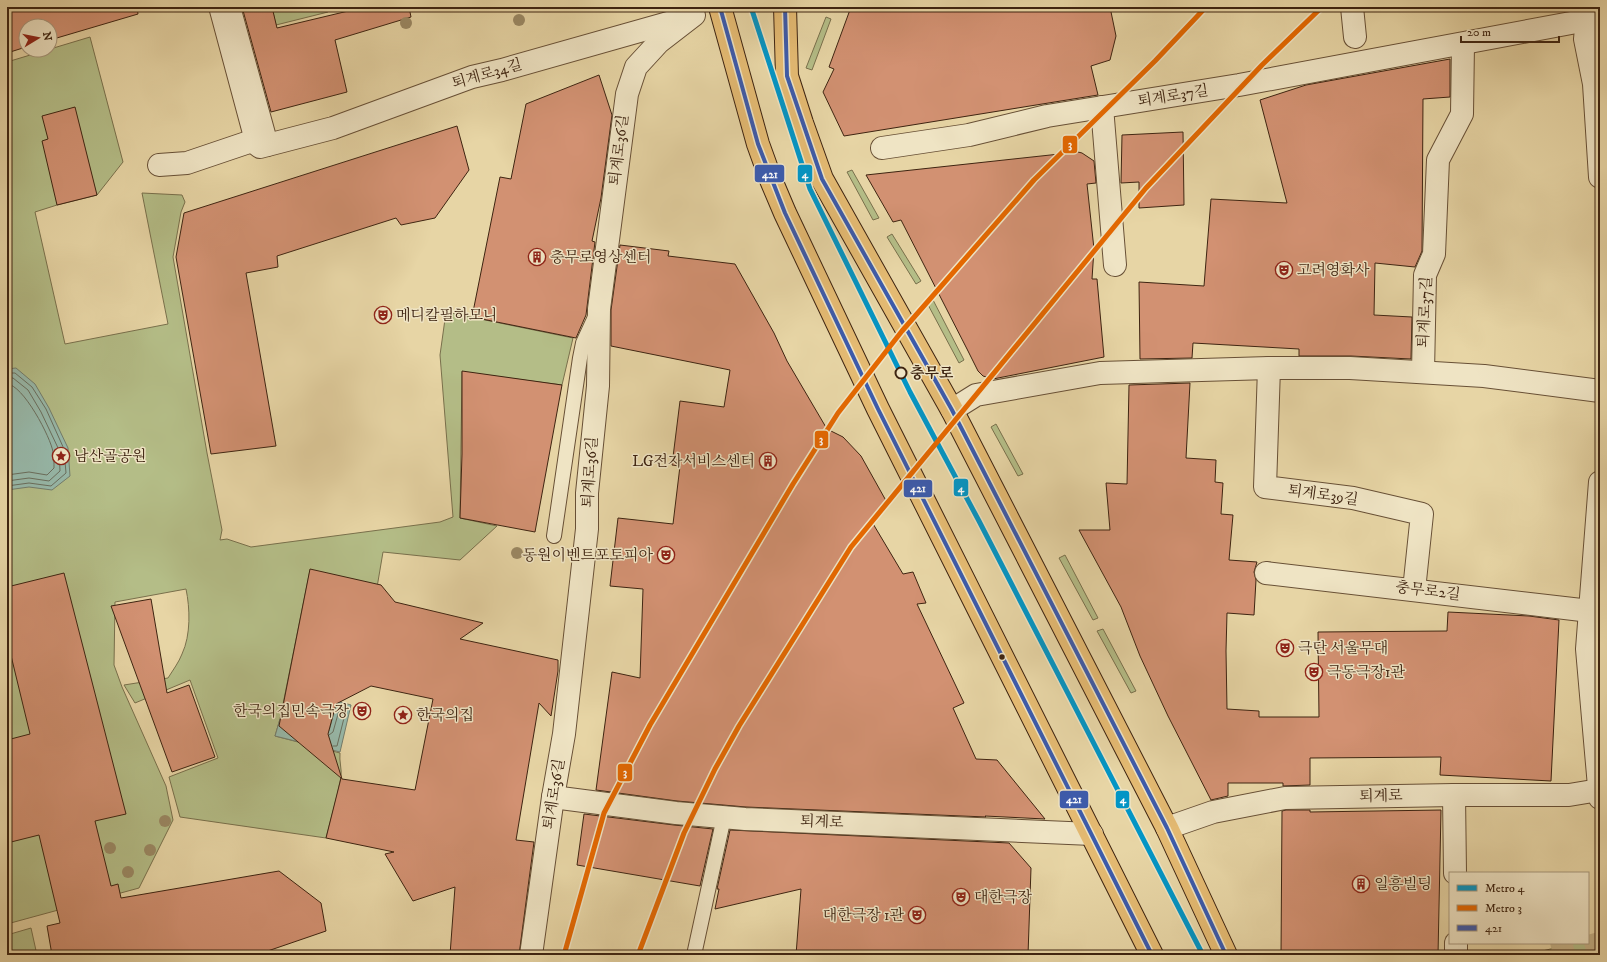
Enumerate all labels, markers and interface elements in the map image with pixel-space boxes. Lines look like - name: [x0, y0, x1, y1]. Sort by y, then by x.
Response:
- north arrow: [18, 18, 58, 58]
- scale bar: [1461, 18, 1559, 44]
- text: 20 m: [1467, 25, 1491, 40]
- text: N: [39, 31, 55, 42]
- street label: 퇴계로34길: [450, 55, 524, 93]
- street label: 퇴계로37길: [1136, 81, 1210, 111]
- street label: 퇴계로36길: [605, 113, 633, 187]
- line badge: 3: [1062, 135, 1078, 154]
- text: 3: [1068, 138, 1072, 152]
- line badge: 421: [754, 164, 785, 183]
- line badge: 4: [797, 164, 813, 183]
- text: 421: [761, 168, 778, 182]
- text: 4: [801, 168, 809, 182]
- building icon: 충무로영상센터: [527, 247, 547, 267]
- place label: 충무로영상센터: [550, 248, 651, 267]
- theatre icon: 고려영화사: [1274, 260, 1294, 280]
- place label: 고려영화사: [1297, 261, 1370, 280]
- street label: 퇴계로37길: [1414, 276, 1436, 348]
- theatre icon: 메디칼필하모니: [373, 305, 393, 325]
- place label: 메디칼필하모니: [396, 306, 497, 325]
- place label: 충무로: [910, 364, 954, 383]
- marker: 충무로: [894, 366, 908, 380]
- line badge: 3: [814, 430, 829, 449]
- text: 3: [819, 433, 823, 447]
- street label: 퇴계로36길: [578, 436, 602, 508]
- place icon: 남산골공원: [51, 446, 71, 466]
- place label: 남산골공원: [74, 447, 146, 466]
- building icon: LG전자서비스센터: [758, 451, 778, 471]
- place label: LG전자서비스센터: [632, 452, 755, 471]
- line badge: 4: [953, 478, 969, 497]
- line badge: 421: [903, 479, 933, 498]
- street label: 퇴계로39길: [1287, 481, 1359, 509]
- text: 421: [909, 482, 926, 496]
- text: 4: [957, 482, 965, 496]
- theatre icon: 동원이벤트포토피아: [656, 545, 676, 565]
- place label: 동원이벤트포토피아: [523, 546, 653, 565]
- street label: 충무로2길: [1394, 578, 1462, 604]
- theatre icon: 극단 서울무대: [1275, 638, 1295, 658]
- place label: 극단 서울무대: [1298, 639, 1388, 658]
- unlabelled marker: [997, 652, 1007, 662]
- theatre icon: 극동극장1관: [1304, 662, 1324, 682]
- place label: 극동극장1관: [1327, 663, 1405, 682]
- theatre icon: 한국의집민속극장: [352, 701, 372, 721]
- place label: 한국의집민속극장: [233, 702, 350, 721]
- place icon: 한국의집: [393, 705, 413, 725]
- place label: 한국의집: [416, 706, 474, 725]
- street label: 퇴계로36길: [539, 757, 569, 831]
- line badge: 3: [617, 763, 633, 782]
- text: 3: [623, 766, 627, 780]
- street label: 퇴계로: [1359, 786, 1403, 806]
- line badge: 421: [1059, 790, 1089, 809]
- line badge: 4: [1115, 790, 1130, 809]
- text: 421: [1065, 793, 1082, 807]
- text: 4: [1119, 793, 1127, 807]
- street label: 퇴계로: [800, 812, 845, 832]
- legend: [1449, 872, 1589, 944]
- building icon: 일흥빌딩: [1351, 874, 1371, 894]
- place label: 일흥빌딩: [1374, 875, 1432, 894]
- text: Metro 4: [1485, 881, 1525, 896]
- theatre icon: 대한극장: [951, 887, 971, 907]
- place label: 대한극장: [974, 888, 1032, 907]
- text: Metro 3: [1485, 901, 1522, 916]
- theatre icon: 대한극장 1관: [907, 905, 927, 925]
- place label: 대한극장 1관: [823, 906, 904, 925]
- text: 421: [1485, 921, 1502, 936]

